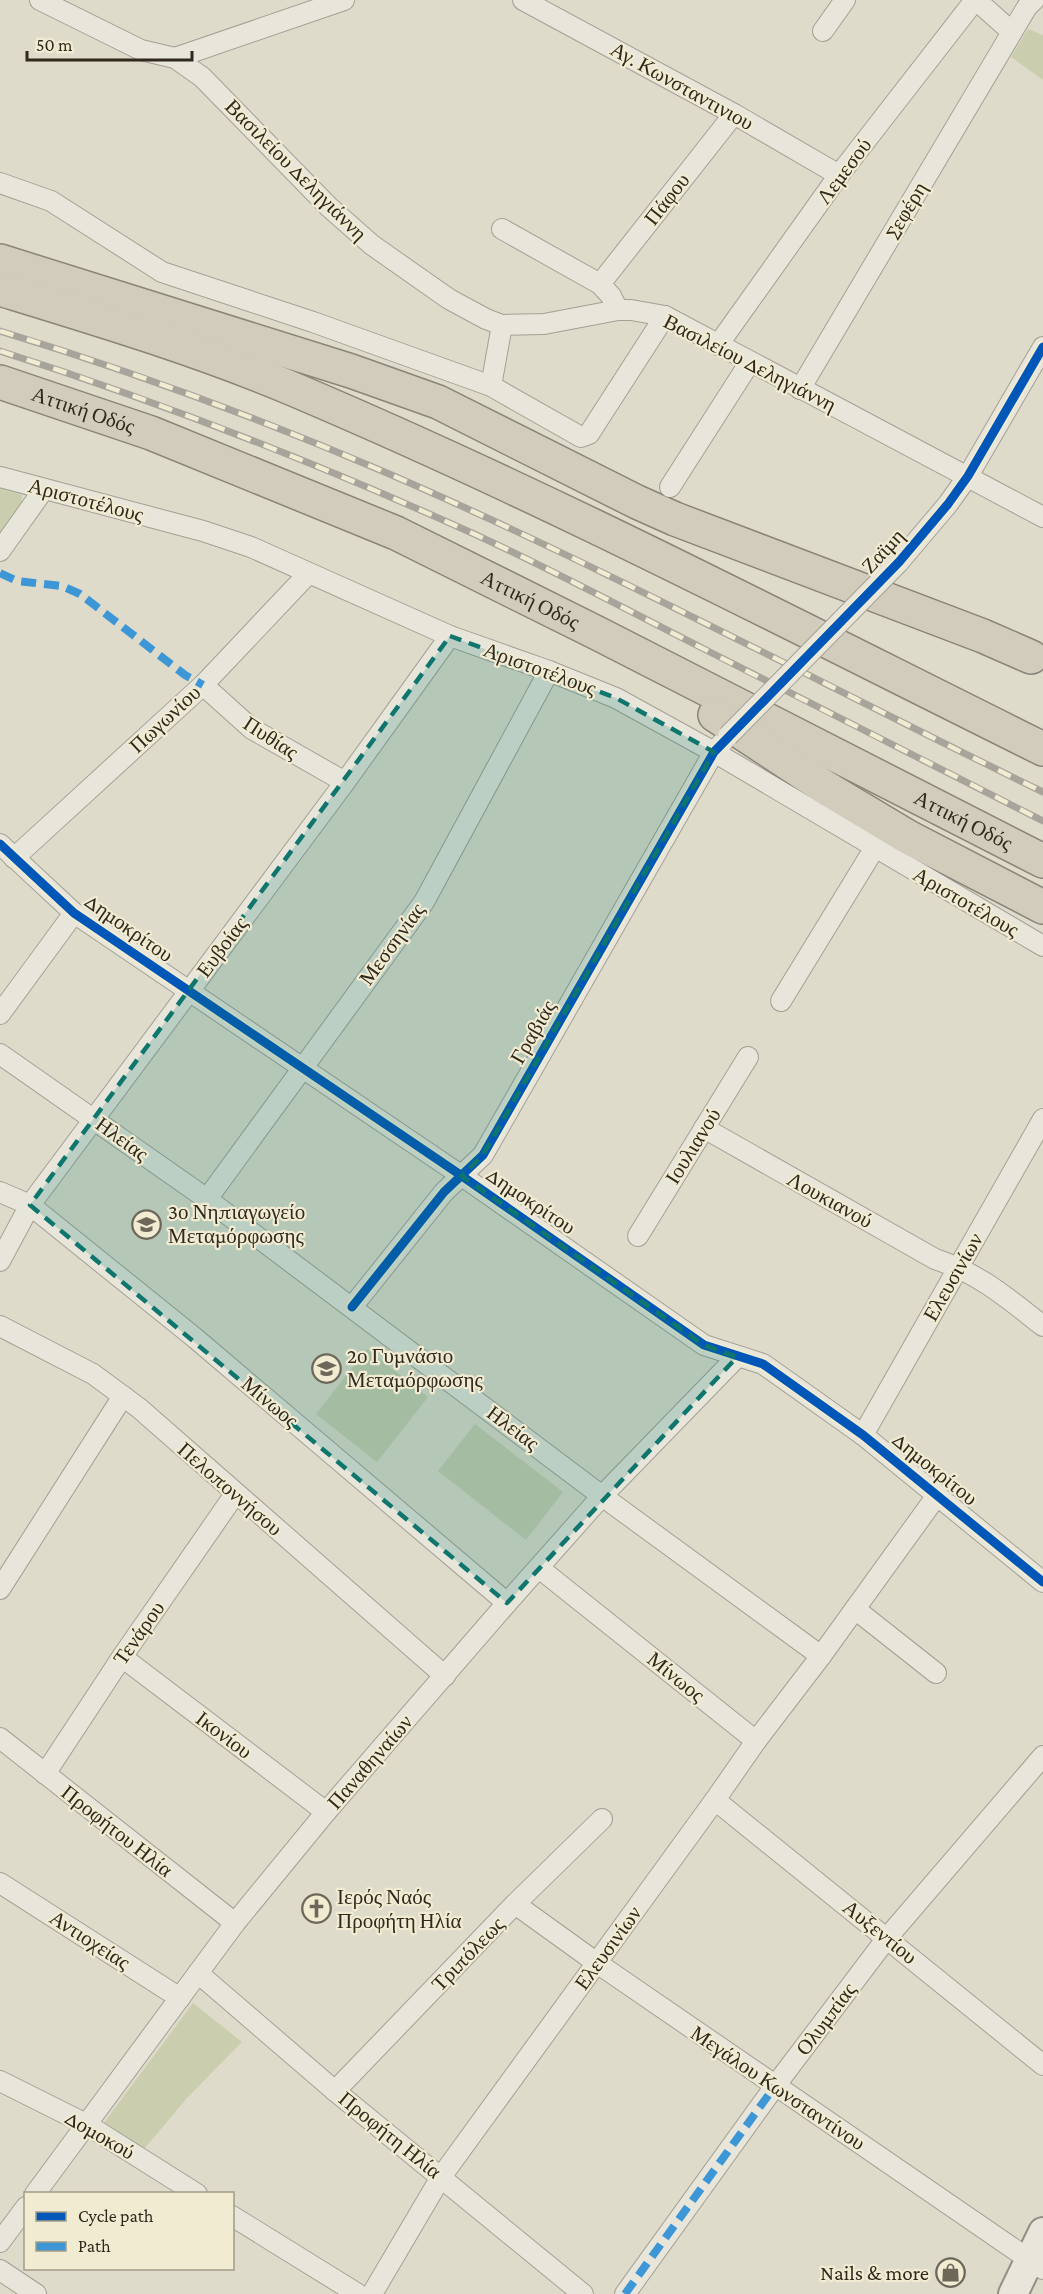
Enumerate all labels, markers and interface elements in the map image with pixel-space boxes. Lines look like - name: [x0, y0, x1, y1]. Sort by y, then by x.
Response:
- scale bar: [27, 24, 192, 62]
- text: 50 m: [36, 35, 73, 55]
- street label: Αγ. Κωνσταντινιου: [606, 37, 758, 135]
- street label: Βασιλείου Δεληγιάννη: [220, 94, 372, 246]
- street label: Λεμεσού: [811, 133, 877, 209]
- street label: Πάφου: [639, 168, 695, 230]
- street label: Σεφέρη: [880, 178, 932, 242]
- street label: Βασιλείου Δεληγιάννη: [660, 309, 840, 417]
- street label: Αττική Οδός: [29, 382, 139, 439]
- street label: Αριστοτέλους: [26, 473, 147, 527]
- street label: Ζαϊμη: [857, 524, 909, 578]
- street label: Αττική Οδός: [477, 565, 584, 635]
- street label: Αριστοτέλους: [480, 638, 600, 701]
- street label: Πωγωνίου: [125, 680, 205, 758]
- street label: Πυθίας: [239, 711, 304, 765]
- street label: Αττική Οδός: [910, 785, 1017, 856]
- street label: Αριστοτέλους: [909, 862, 1024, 942]
- street label: Δημοκρίτου: [80, 889, 178, 967]
- street label: Μεσσηνίας: [354, 898, 430, 990]
- street label: Ευβοίας: [192, 912, 253, 982]
- street label: Γραβιάς: [505, 995, 561, 1068]
- street label: Ιουλιανού: [660, 1104, 726, 1188]
- street label: Ηλείας: [91, 1112, 154, 1166]
- street label: Δημοκρίτου: [482, 1163, 580, 1239]
- street label: Λουκιανού: [783, 1167, 877, 1233]
- place label: 3ο Νηπιαγωγείο Μεταμόρφωσης: [168, 1200, 305, 1248]
- school or university icon: 3ο Νηπιαγωγείο Μεταμόρφωσης: [131, 1208, 163, 1240]
- street label: Ελευσινίων: [918, 1229, 988, 1325]
- place label: 2ο Γυμνάσιο Μεταμόρφωσης: [347, 1344, 483, 1392]
- school or university icon: 2ο Γυμνάσιο Μεταμόρφωσης: [310, 1352, 342, 1384]
- street label: Μίνωος: [237, 1371, 304, 1433]
- street label: Ηλείας: [482, 1401, 544, 1456]
- street label: Δημοκρίτου: [888, 1428, 982, 1510]
- street label: Πελοποννήσου: [173, 1437, 287, 1541]
- street label: Τενάρου: [108, 1597, 170, 1669]
- street label: Μίνωος: [643, 1647, 710, 1708]
- street label: Ικονίου: [191, 1706, 257, 1764]
- street label: Παναθηναίων: [323, 1710, 417, 1814]
- street label: Προφήτου Ηλία: [57, 1780, 177, 1882]
- place label: Ιερός Ναός Προφήτη Ηλία: [337, 1885, 462, 1933]
- church icon: Ιερός Ναός Προφήτη Ηλία: [300, 1893, 332, 1925]
- street label: Αυξεντίου: [838, 1895, 922, 1969]
- street label: Ελευσινίων: [570, 1901, 646, 1995]
- street label: Αντιοχείας: [45, 1905, 135, 1975]
- street label: Τριπόλεως: [427, 1911, 510, 1996]
- street label: Ολυμπίας: [791, 1977, 861, 2060]
- street label: Μεγάλου Κωνσταντίνου: [686, 2021, 870, 2155]
- street label: Προφήτη Ηλία: [334, 2086, 446, 2184]
- street label: Δομοκού: [61, 2105, 139, 2165]
- legend: [24, 2192, 234, 2270]
- text: Cycle path: [78, 2206, 154, 2226]
- text: Path: [78, 2236, 111, 2256]
- shop icon: Nails & more: [934, 2257, 966, 2289]
- place label: Nails & more: [820, 2261, 929, 2285]

